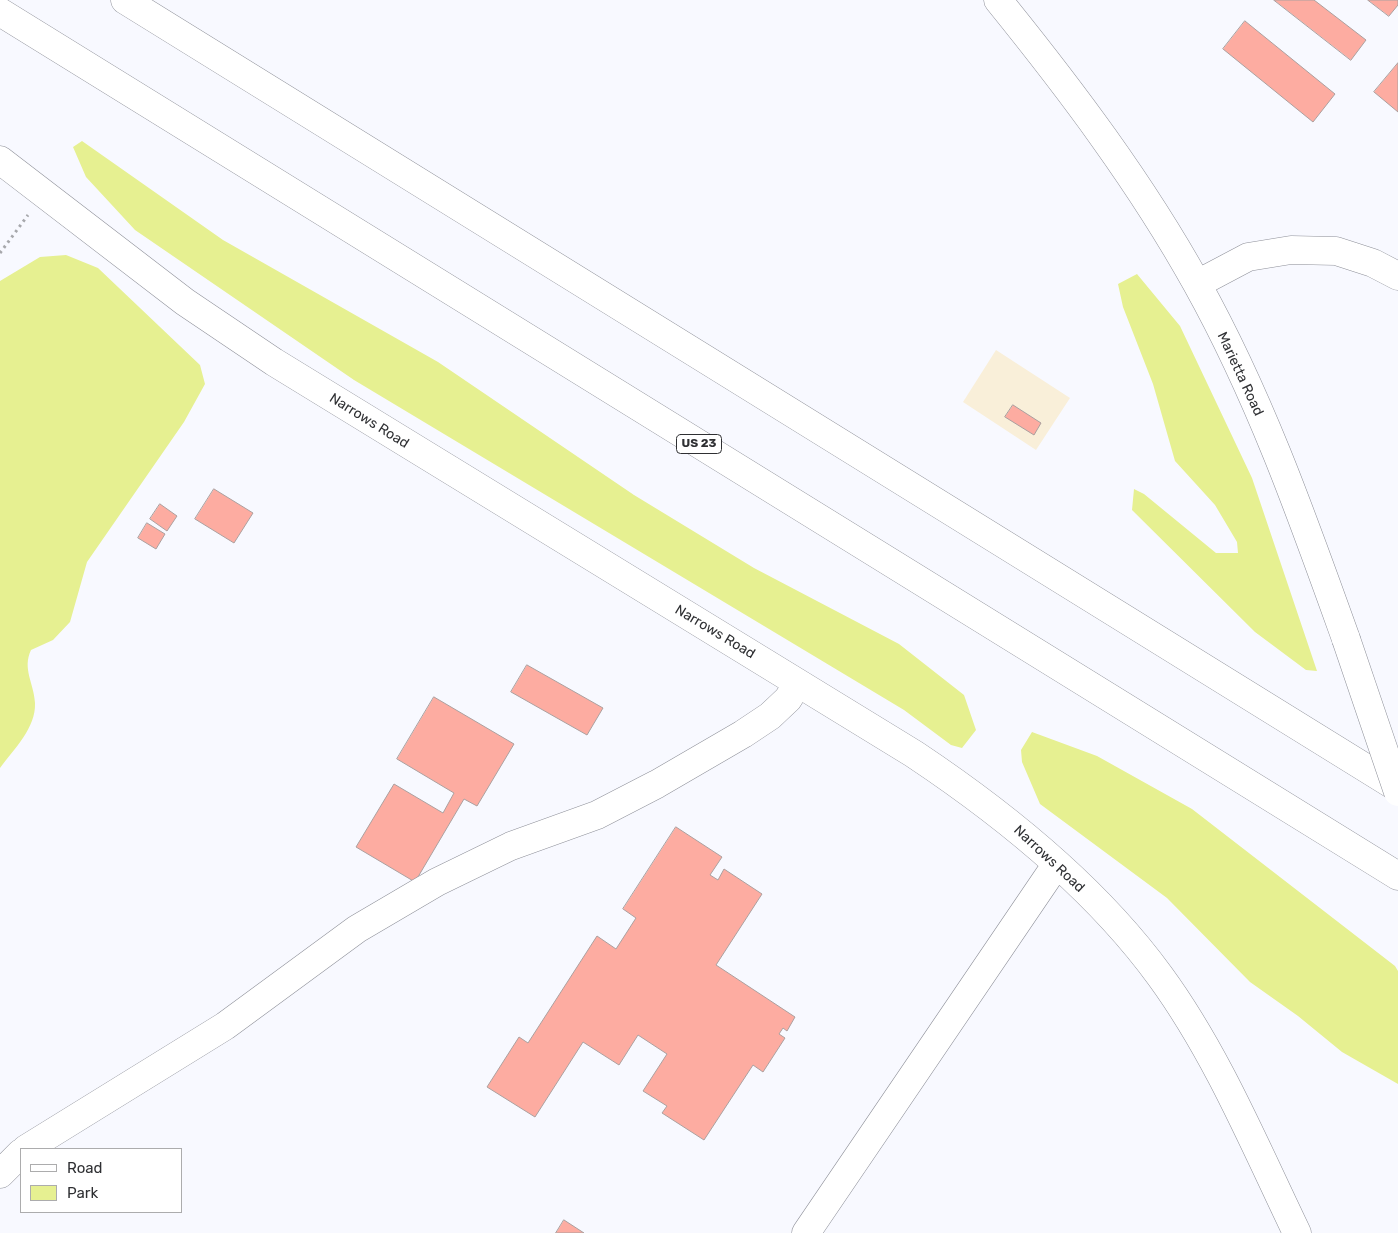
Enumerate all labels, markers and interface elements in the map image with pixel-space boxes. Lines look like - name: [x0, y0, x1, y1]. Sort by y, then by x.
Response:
- street label: Marietta Road: [1213, 329, 1267, 419]
- street label: Narrows Road: [326, 390, 412, 452]
- road number: US 23: [676, 434, 722, 454]
- street label: Narrows Road: [672, 601, 758, 663]
- street label: Narrows Road: [1010, 822, 1088, 896]
- legend: [20, 1148, 182, 1213]
- text: Road: [67, 1159, 103, 1177]
- text: Park: [67, 1184, 98, 1202]

